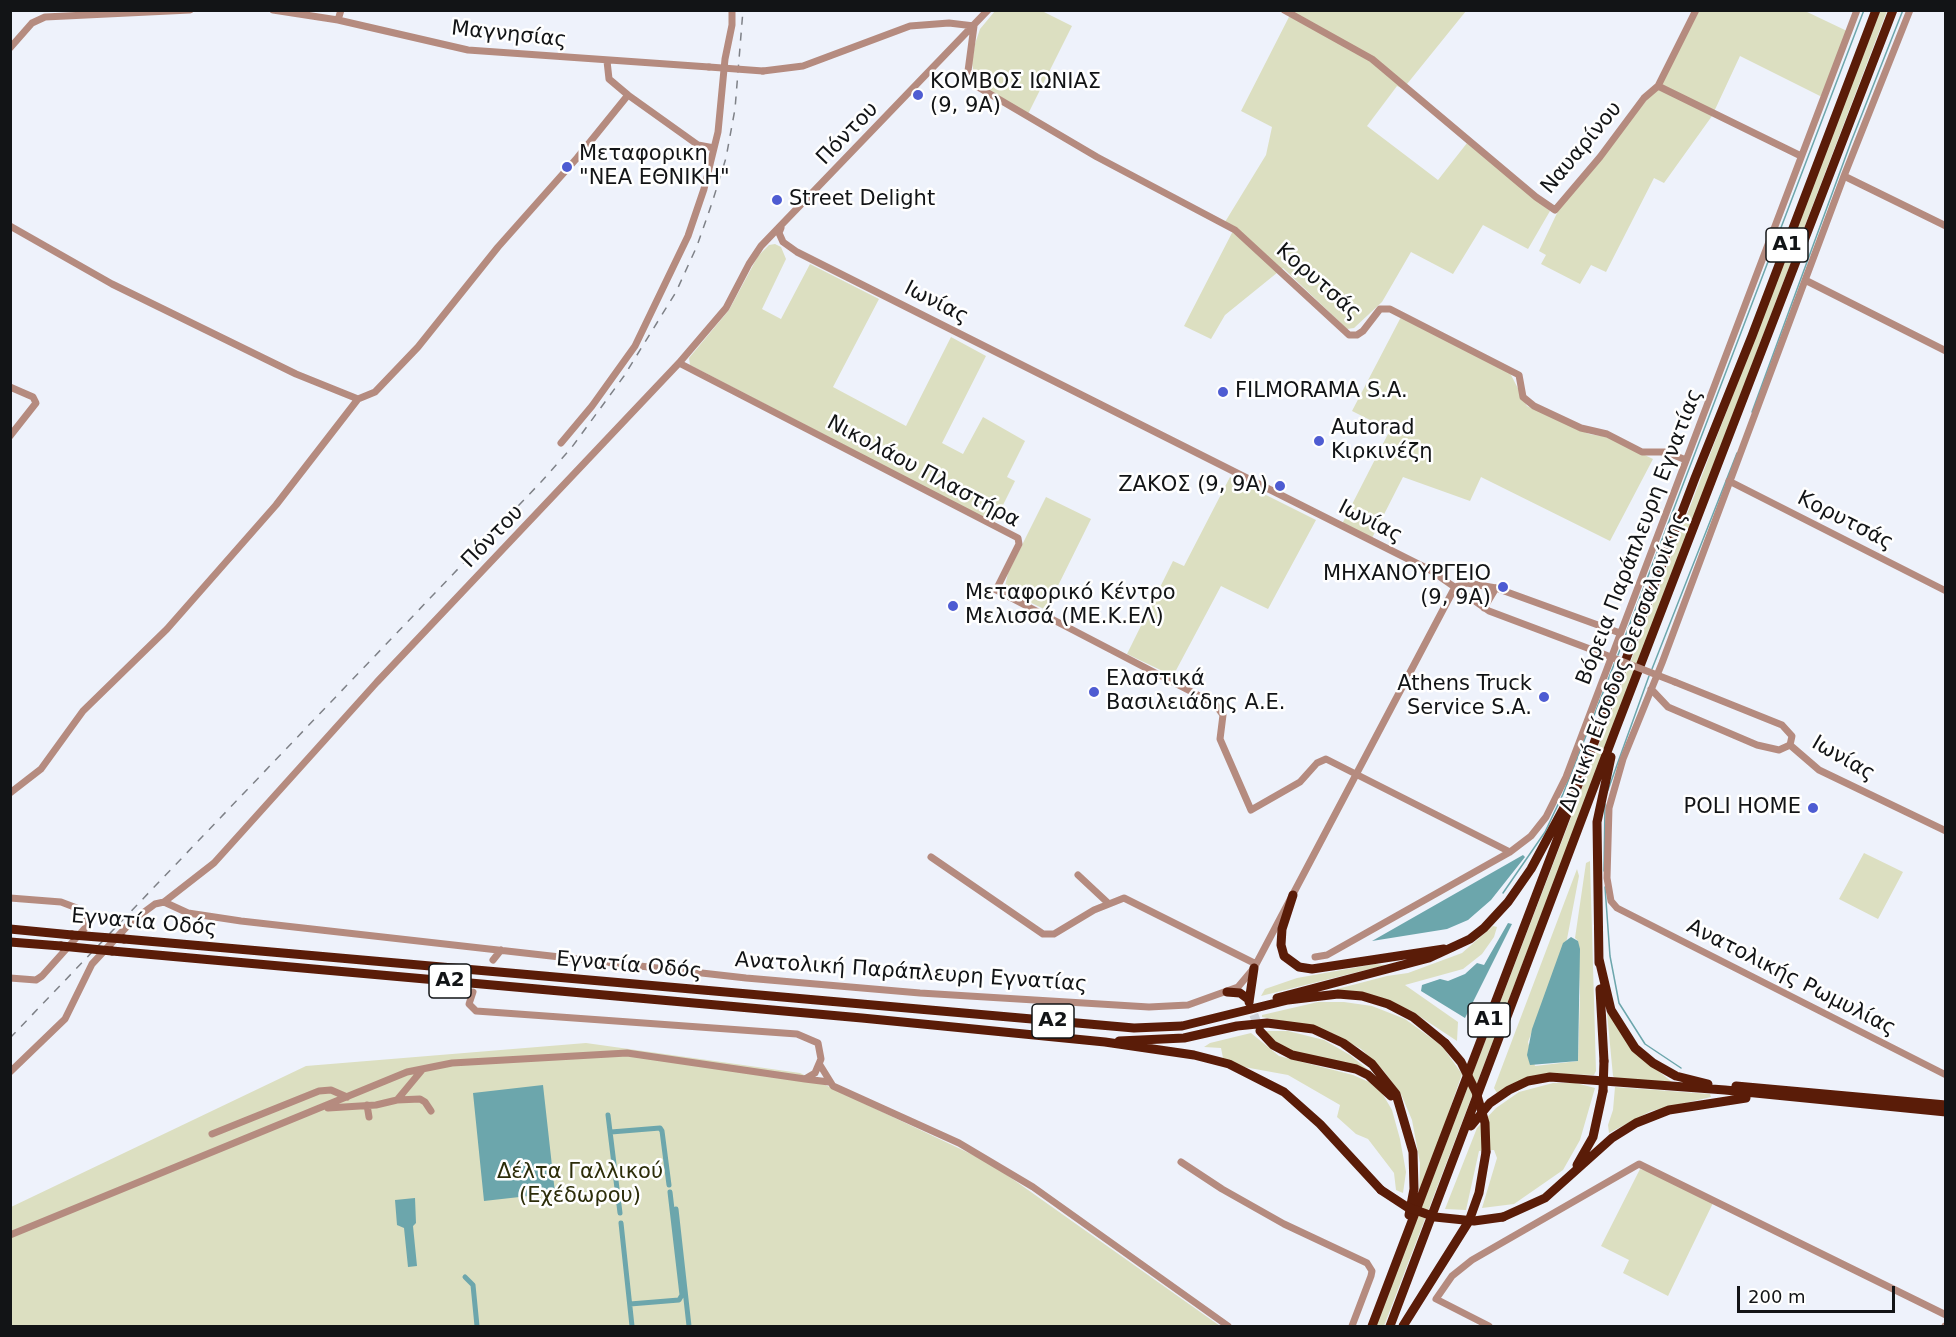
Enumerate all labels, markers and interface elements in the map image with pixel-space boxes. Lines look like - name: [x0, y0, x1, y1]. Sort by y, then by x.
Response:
- street label: Μαγνησίας: [450, 16, 568, 54]
- place label: ΚΟΜΒΟΣ ΙΩΝΙΑΣ (9, 9Α): [930, 70, 1101, 120]
- marker: ΚΟΜΒΟΣ ΙΩΝΙΑΣ (9, 9Α): [911, 88, 925, 102]
- street label: Πόντου: [812, 97, 884, 171]
- street label: Ναυαρίνου: [1536, 97, 1628, 199]
- place label: Μεταφορικη "ΝΕΑ ΕΘΝΙΚΗ": [579, 142, 730, 192]
- marker: Μεταφορικη "ΝΕΑ ΕΘΝΙΚΗ": [560, 160, 574, 174]
- place label: Street Delight: [789, 187, 935, 213]
- marker: Street Delight: [770, 193, 784, 207]
- road number: Α1: [1766, 228, 1808, 262]
- street label: Κορυτσάς: [1270, 238, 1366, 326]
- street label: Ιωνίας: [900, 276, 972, 330]
- place label: FILMORAMA S.A.: [1235, 379, 1408, 405]
- marker: FILMORAMA S.A.: [1216, 385, 1230, 399]
- street label: Βόρεια Παράπλευρη Εγνατίας: [1572, 385, 1708, 689]
- street label: Νικολάου Πλαστήρα: [822, 411, 1024, 533]
- place label: Autorad Κιρκινέζη: [1331, 416, 1433, 466]
- marker: Autorad Κιρκινέζη: [1312, 434, 1326, 448]
- place label: ΖΑΚΟΣ (9, 9Α): [1118, 473, 1268, 499]
- marker: ΖΑΚΟΣ (9, 9Α): [1273, 479, 1287, 493]
- street label: Κορυτσάς: [1793, 486, 1897, 556]
- street label: Ιωνίας: [1334, 495, 1406, 549]
- street label: Πόντου: [457, 500, 529, 574]
- street label: Δυτική Είσοδος Θεσσαλονίκης: [1555, 508, 1693, 816]
- place label: ΜΗΧΑΝΟΥΡΓΕΙΟ (9, 9Α): [1323, 562, 1491, 612]
- marker: ΜΗΧΑΝΟΥΡΓΕΙΟ (9, 9Α): [1496, 580, 1510, 594]
- place label: Μεταφορικό Κέντρο Μελισσά (ΜΕ.Κ.ΕΛ): [965, 581, 1176, 631]
- marker: Μεταφορικό Κέντρο Μελισσά (ΜΕ.Κ.ΕΛ): [946, 599, 960, 613]
- place label: Ελαστικά Βασιλειάδης Α.Ε.: [1106, 667, 1286, 717]
- place label: Athens Truck Service S.A.: [1397, 672, 1532, 722]
- marker: Ελαστικά Βασιλειάδης Α.Ε.: [1087, 685, 1101, 699]
- marker: Athens Truck Service S.A.: [1537, 690, 1551, 704]
- street label: Ιωνίας: [1807, 731, 1879, 787]
- place label: POLI HOME: [1684, 795, 1801, 821]
- marker: POLI HOME: [1806, 801, 1820, 815]
- street label: Εγνατία Οδός: [70, 904, 218, 942]
- street label: Ανατολικής Ρωμυλίας: [1682, 914, 1900, 1042]
- street label: Εγνατία Οδός: [555, 947, 703, 985]
- street label: Ανατολική Παράπλευρη Εγνατίας: [734, 948, 1088, 998]
- road number: Α2: [429, 964, 471, 998]
- road number: Α1: [1468, 1003, 1510, 1037]
- road number: Α2: [1032, 1004, 1074, 1038]
- park label: Δέλτα Γαλλικού (Εχέδωρου): [497, 1160, 663, 1210]
- scale bar: [1740, 1274, 1898, 1312]
- text: 200 m: [1748, 1286, 1806, 1307]

